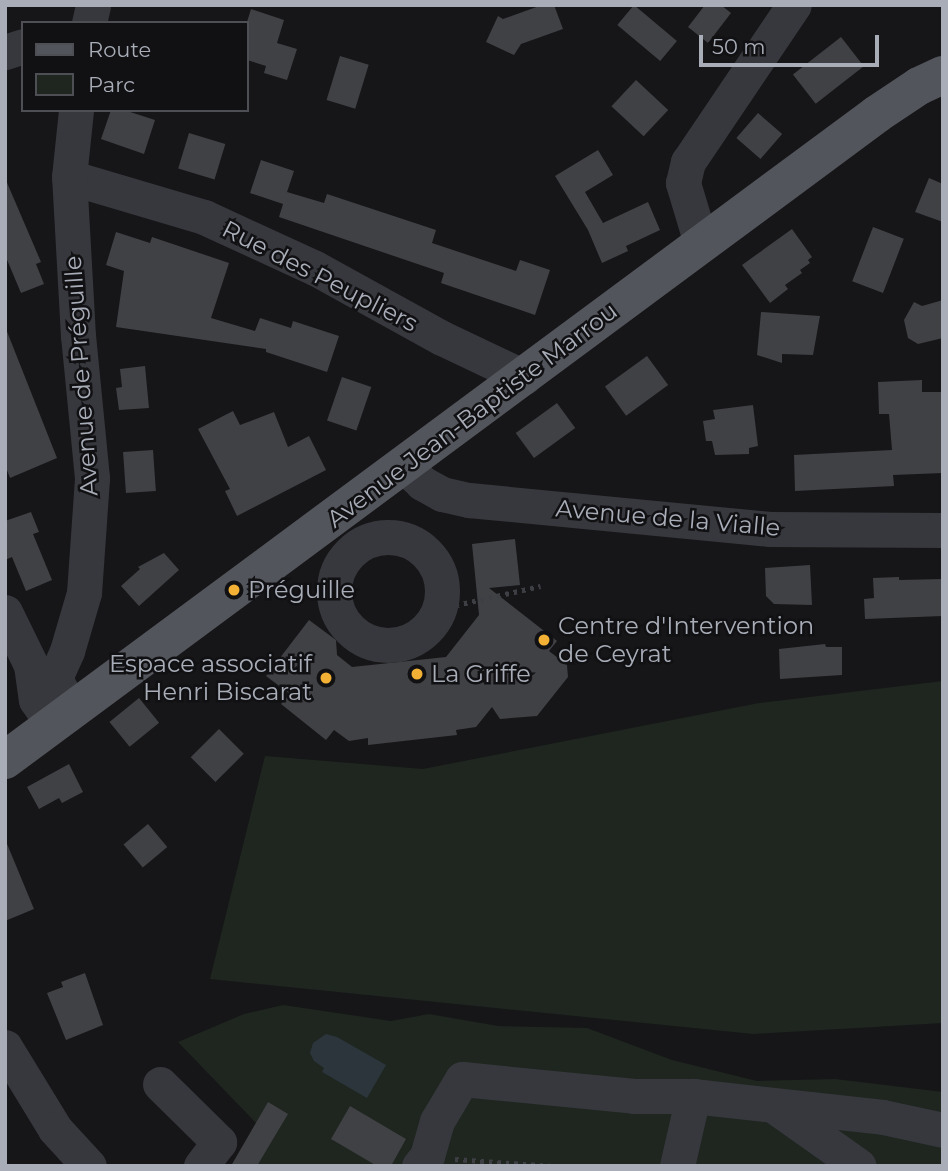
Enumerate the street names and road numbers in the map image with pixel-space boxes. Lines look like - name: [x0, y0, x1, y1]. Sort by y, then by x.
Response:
- street label: Rue des Peupliers: [217, 214, 423, 338]
- street label: Avenue de Préguille: [58, 255, 104, 497]
- street label: Avenue Jean-Baptiste Marrou: [321, 296, 623, 534]
- street label: Avenue de la Vialle: [555, 494, 781, 542]

